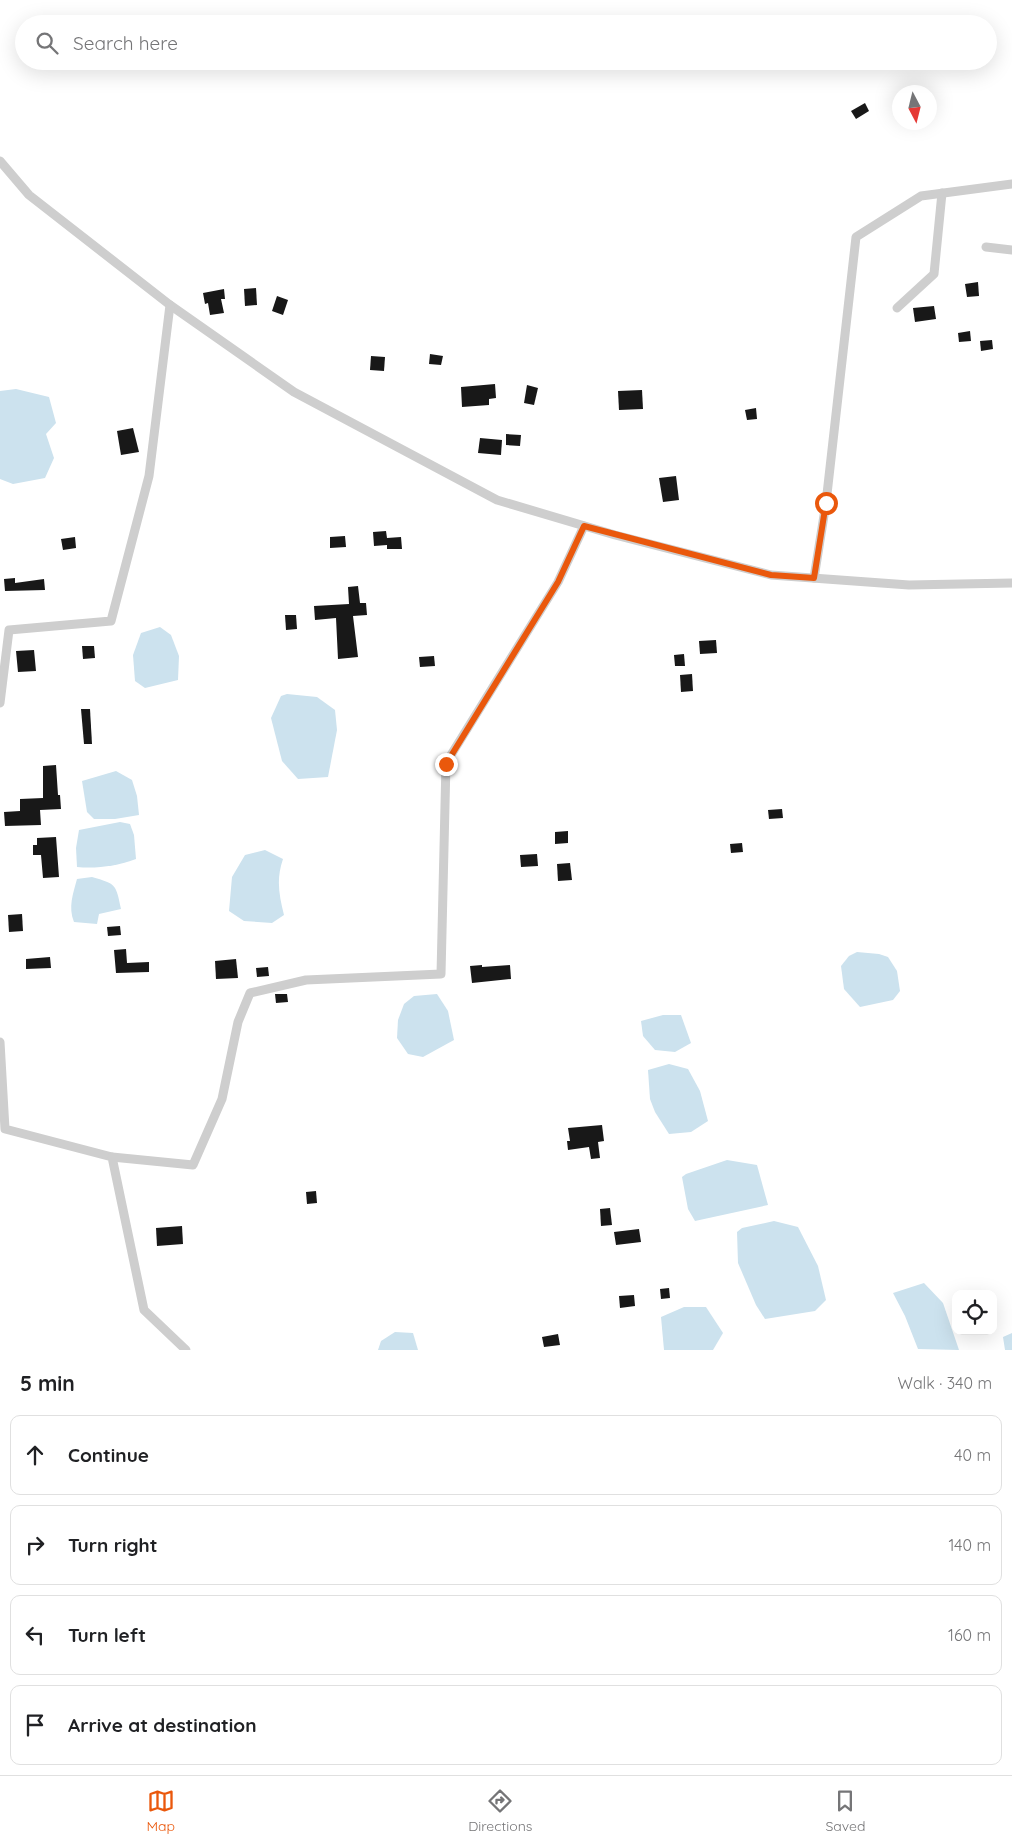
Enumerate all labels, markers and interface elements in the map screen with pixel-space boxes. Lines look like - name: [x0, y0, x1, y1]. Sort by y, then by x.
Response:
- search box: [15, 15, 997, 70]
- icon: search: [33, 29, 61, 57]
- text: Search here: [73, 31, 178, 55]
- north arrow: [892, 85, 937, 130]
- route start: [815, 492, 838, 515]
- route end: [435, 753, 458, 776]
- map controls: [952, 1290, 997, 1335]
- button: locate: [952, 1290, 997, 1335]
- text: 5 min: [20, 1370, 75, 1396]
- text: Walk · 340 m: [898, 1373, 992, 1393]
- icon: ahead: [21, 1441, 49, 1469]
- text: Continue: [68, 1443, 149, 1467]
- text: 40 m: [954, 1445, 991, 1465]
- icon: right: [21, 1531, 49, 1559]
- text: Turn right: [68, 1533, 157, 1557]
- text: 140 m: [948, 1535, 991, 1555]
- icon: left: [21, 1621, 49, 1649]
- text: Turn left: [68, 1623, 146, 1647]
- text: 160 m: [948, 1625, 991, 1645]
- icon: arrive: [21, 1711, 49, 1739]
- text: Arrive at destination: [68, 1713, 257, 1737]
- tab: Map: [147, 1787, 175, 1835]
- tab: Directions: [468, 1787, 532, 1835]
- tab: Saved: [825, 1787, 865, 1835]

